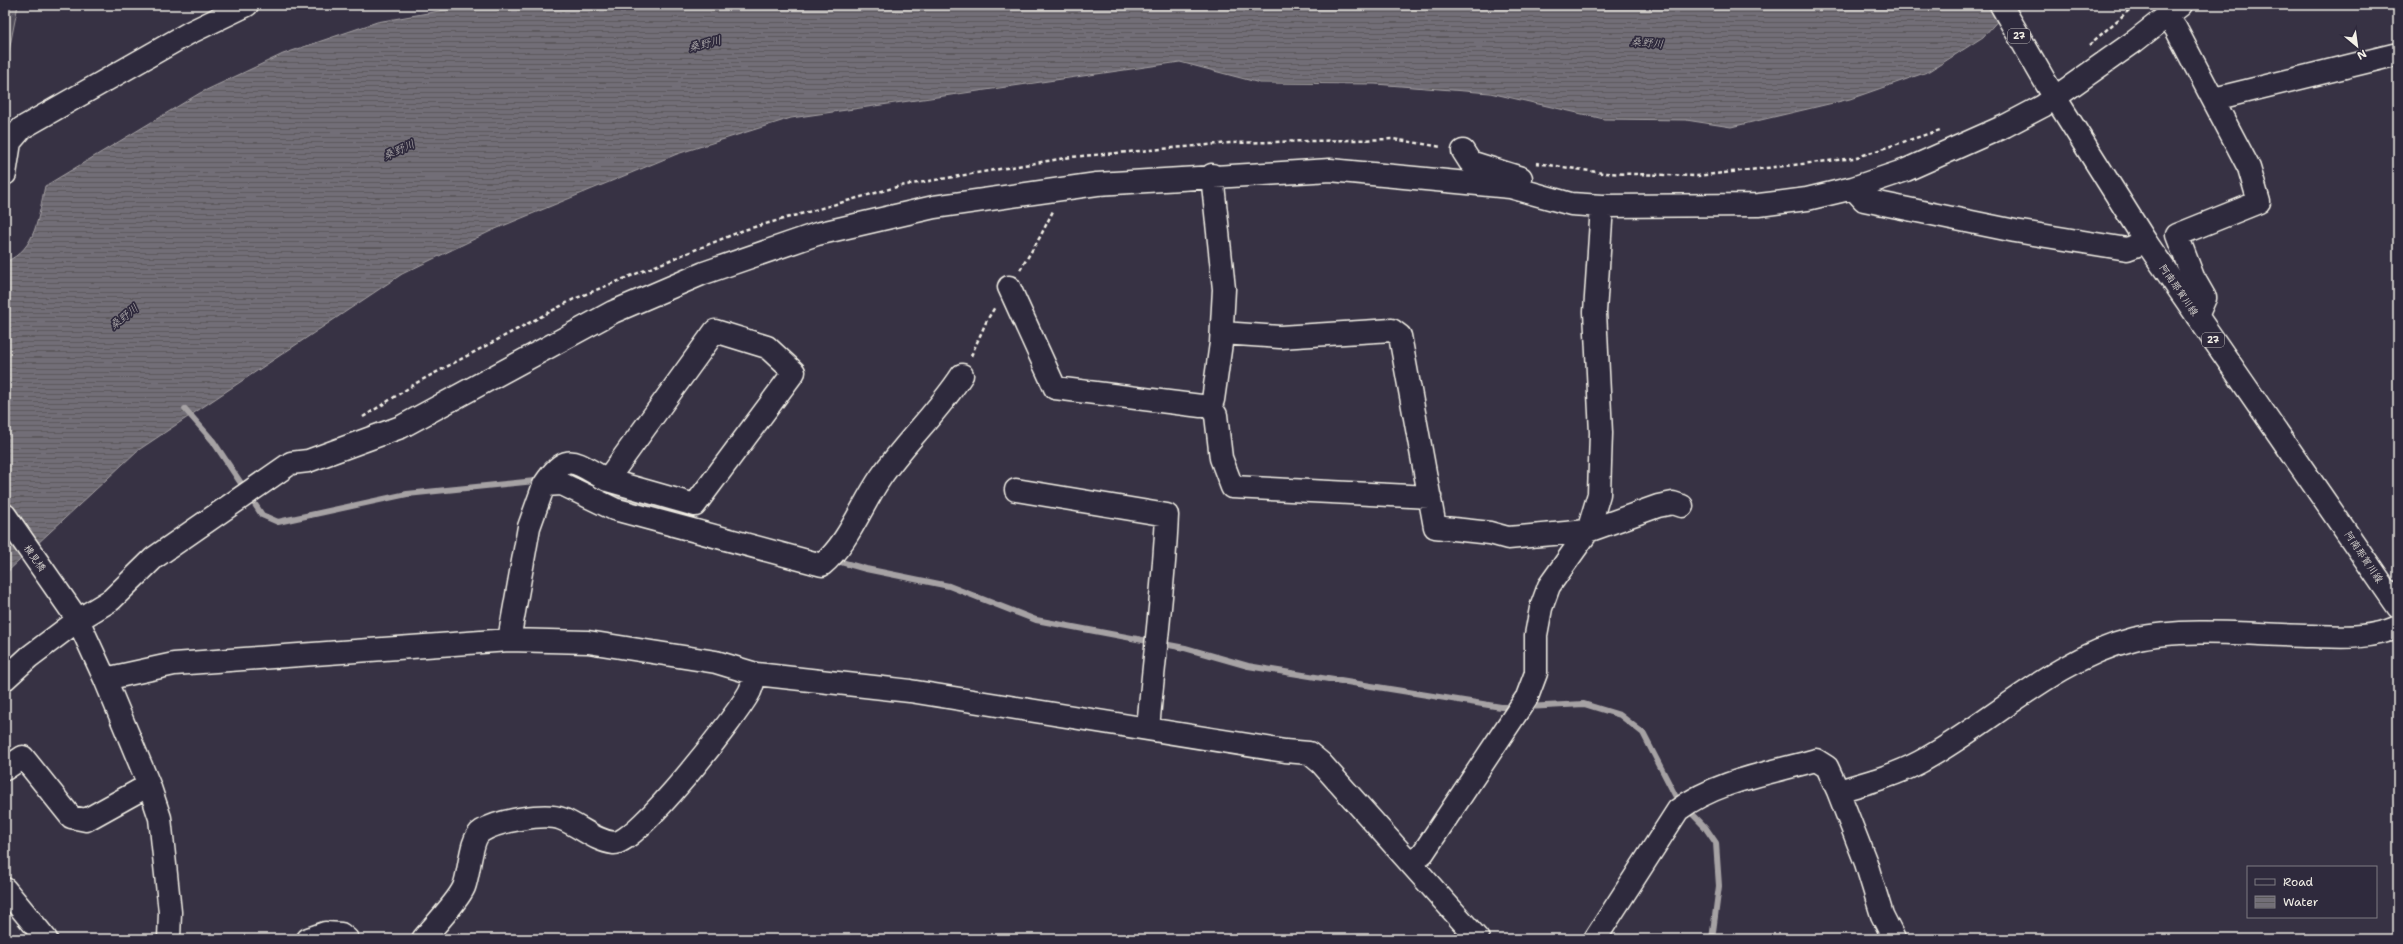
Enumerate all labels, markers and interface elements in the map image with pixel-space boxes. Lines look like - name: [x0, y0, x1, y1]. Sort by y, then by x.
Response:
- north arrow: [2337, 26, 2377, 66]
- road number: 27: [2008, 29, 2030, 43]
- water label: 桑野川: [687, 33, 723, 55]
- water label: 桑野川: [1630, 34, 1664, 52]
- text: N: [2354, 46, 2369, 63]
- water label: 桑野川: [381, 136, 417, 164]
- street label: 阿南那賀川線: [2156, 262, 2202, 318]
- water label: 桑野川: [106, 301, 142, 333]
- road number: 27: [2202, 333, 2224, 347]
- street label: 阿南那賀川線: [2342, 528, 2386, 586]
- street label: 横見橋: [21, 542, 49, 574]
- legend: [2247, 866, 2377, 918]
- text: Road: [2283, 874, 2314, 890]
- text: Water: [2283, 894, 2319, 910]

